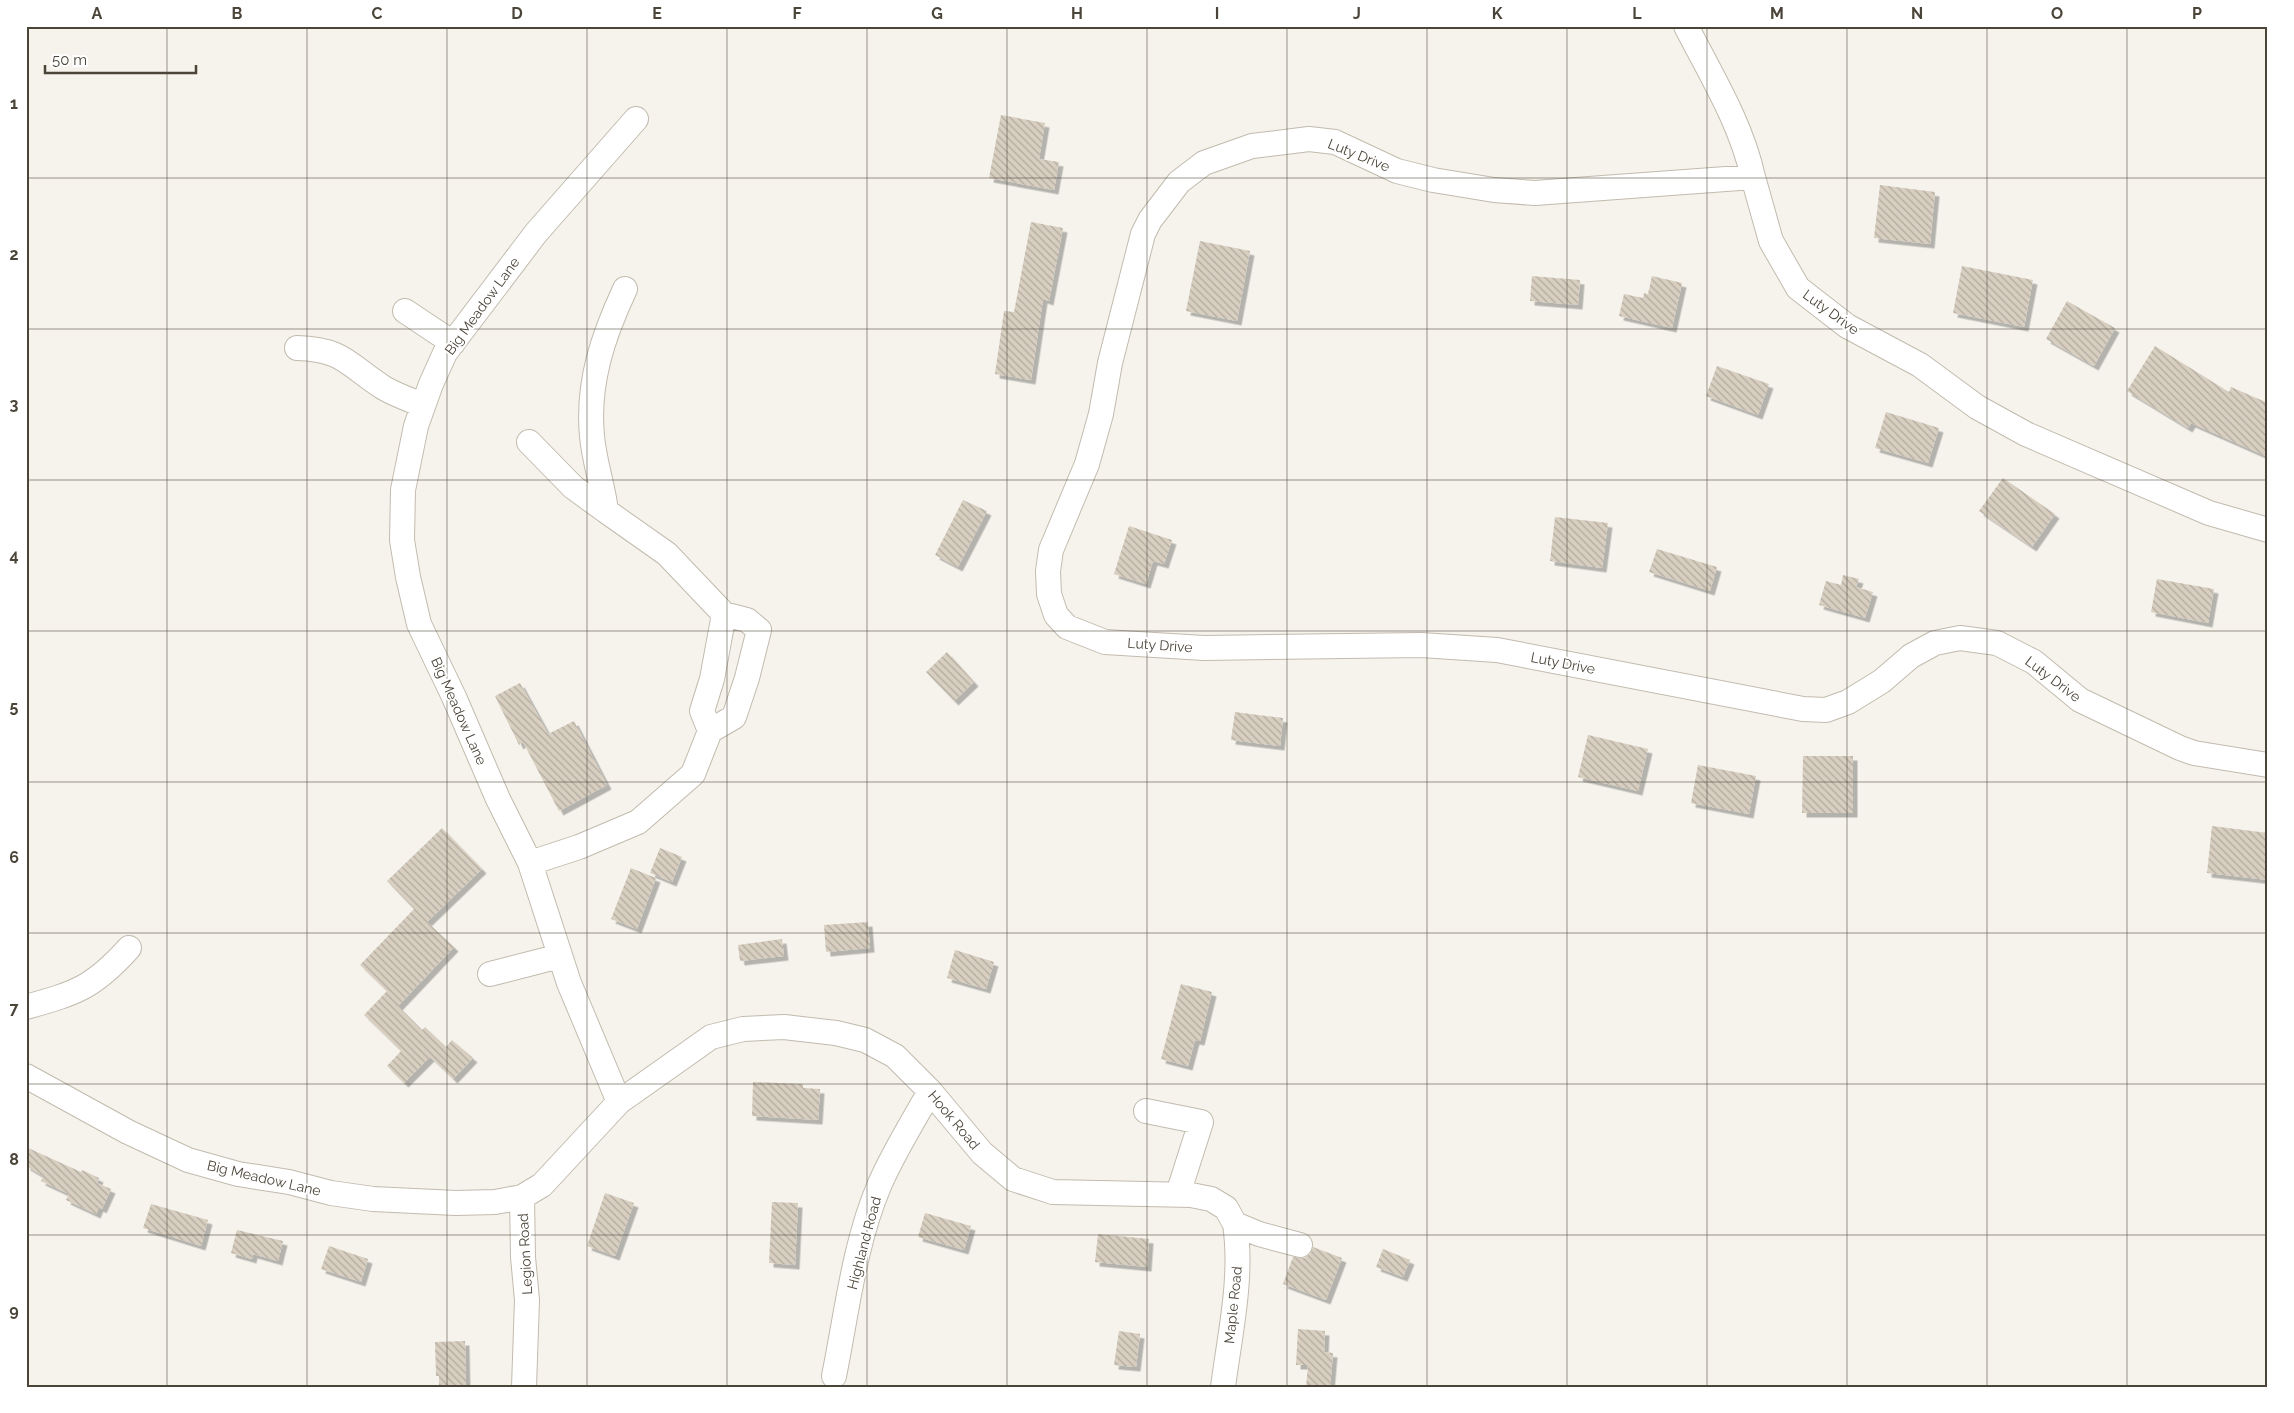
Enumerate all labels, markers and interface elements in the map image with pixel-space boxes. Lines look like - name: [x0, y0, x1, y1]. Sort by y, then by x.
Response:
- text: A: [92, 4, 103, 23]
- text: B: [232, 4, 243, 23]
- text: C: [372, 4, 383, 23]
- text: D: [511, 4, 523, 23]
- text: E: [652, 4, 662, 23]
- text: F: [792, 4, 802, 23]
- text: G: [931, 4, 943, 23]
- text: H: [1071, 4, 1083, 23]
- text: I: [1215, 4, 1219, 23]
- text: J: [1353, 4, 1361, 23]
- text: K: [1492, 4, 1503, 23]
- text: L: [1632, 4, 1642, 23]
- text: M: [1770, 4, 1784, 23]
- text: N: [1911, 4, 1923, 23]
- text: O: [2051, 4, 2063, 23]
- text: P: [2192, 4, 2202, 23]
- scale bar: [45, 42, 196, 74]
- text: 50 m: [52, 51, 87, 69]
- text: 1: [10, 94, 18, 113]
- street label: Luty Drive: [1326, 135, 1392, 175]
- text: 2: [9, 245, 19, 264]
- street label: Big Meadow Lane: [441, 254, 523, 358]
- street label: Luty Drive: [1800, 286, 1862, 338]
- text: 3: [10, 395, 19, 414]
- text: 4: [9, 546, 19, 565]
- street label: Luty Drive: [1127, 635, 1193, 655]
- street label: Luty Drive: [1529, 649, 1597, 677]
- street label: Luty Drive: [2022, 653, 2084, 705]
- street label: Big Meadow Lane: [428, 655, 490, 767]
- text: 5: [10, 697, 19, 716]
- text: 6: [9, 848, 19, 867]
- text: 7: [10, 999, 19, 1018]
- street label: Hook Road: [925, 1087, 983, 1153]
- text: 8: [9, 1150, 19, 1169]
- street label: Big Meadow Lane: [206, 1157, 322, 1199]
- street label: Highland Road: [844, 1195, 884, 1291]
- street label: Legion Road: [515, 1213, 535, 1295]
- street label: Maple Road: [1221, 1266, 1245, 1344]
- text: 9: [9, 1301, 19, 1320]

